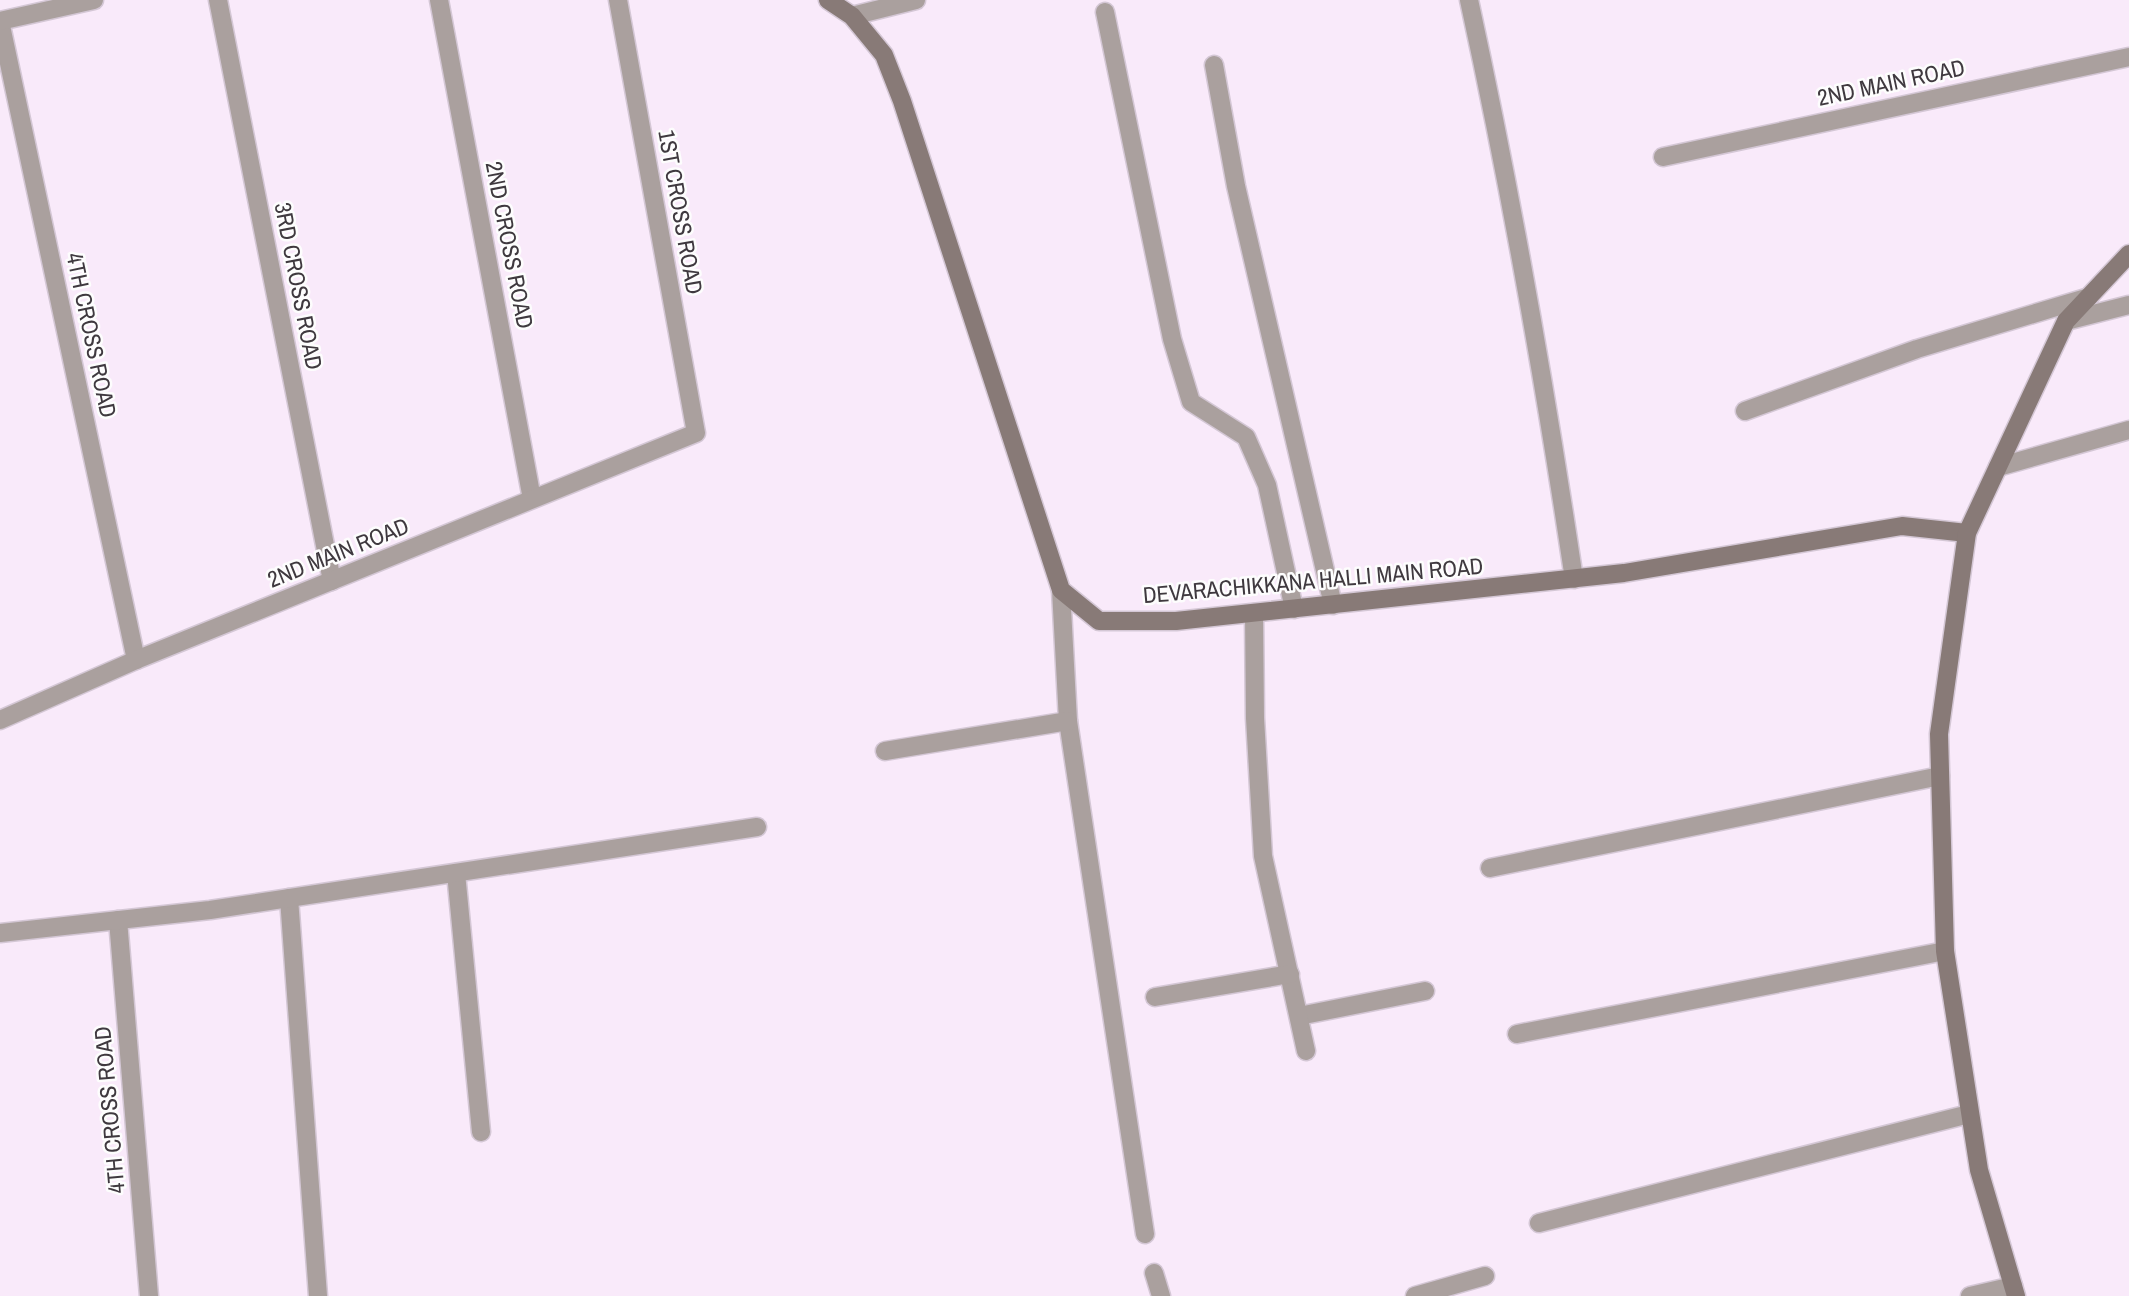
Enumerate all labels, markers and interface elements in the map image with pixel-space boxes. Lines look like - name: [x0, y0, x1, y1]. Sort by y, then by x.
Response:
- street label: 2ND MAIN ROAD: [1814, 51, 1968, 113]
- street label: 1ST CROSS ROAD: [651, 127, 711, 297]
- street label: 2ND CROSS ROAD: [479, 159, 541, 331]
- street label: 3RD CROSS ROAD: [268, 200, 330, 372]
- street label: 4TH CROSS ROAD: [59, 250, 125, 420]
- street label: 2ND MAIN ROAD: [263, 510, 413, 594]
- street label: DEVARACHIKKANA HALLI MAIN ROAD: [1142, 550, 1484, 610]
- street label: 4TH CROSS ROAD: [86, 1025, 132, 1195]

